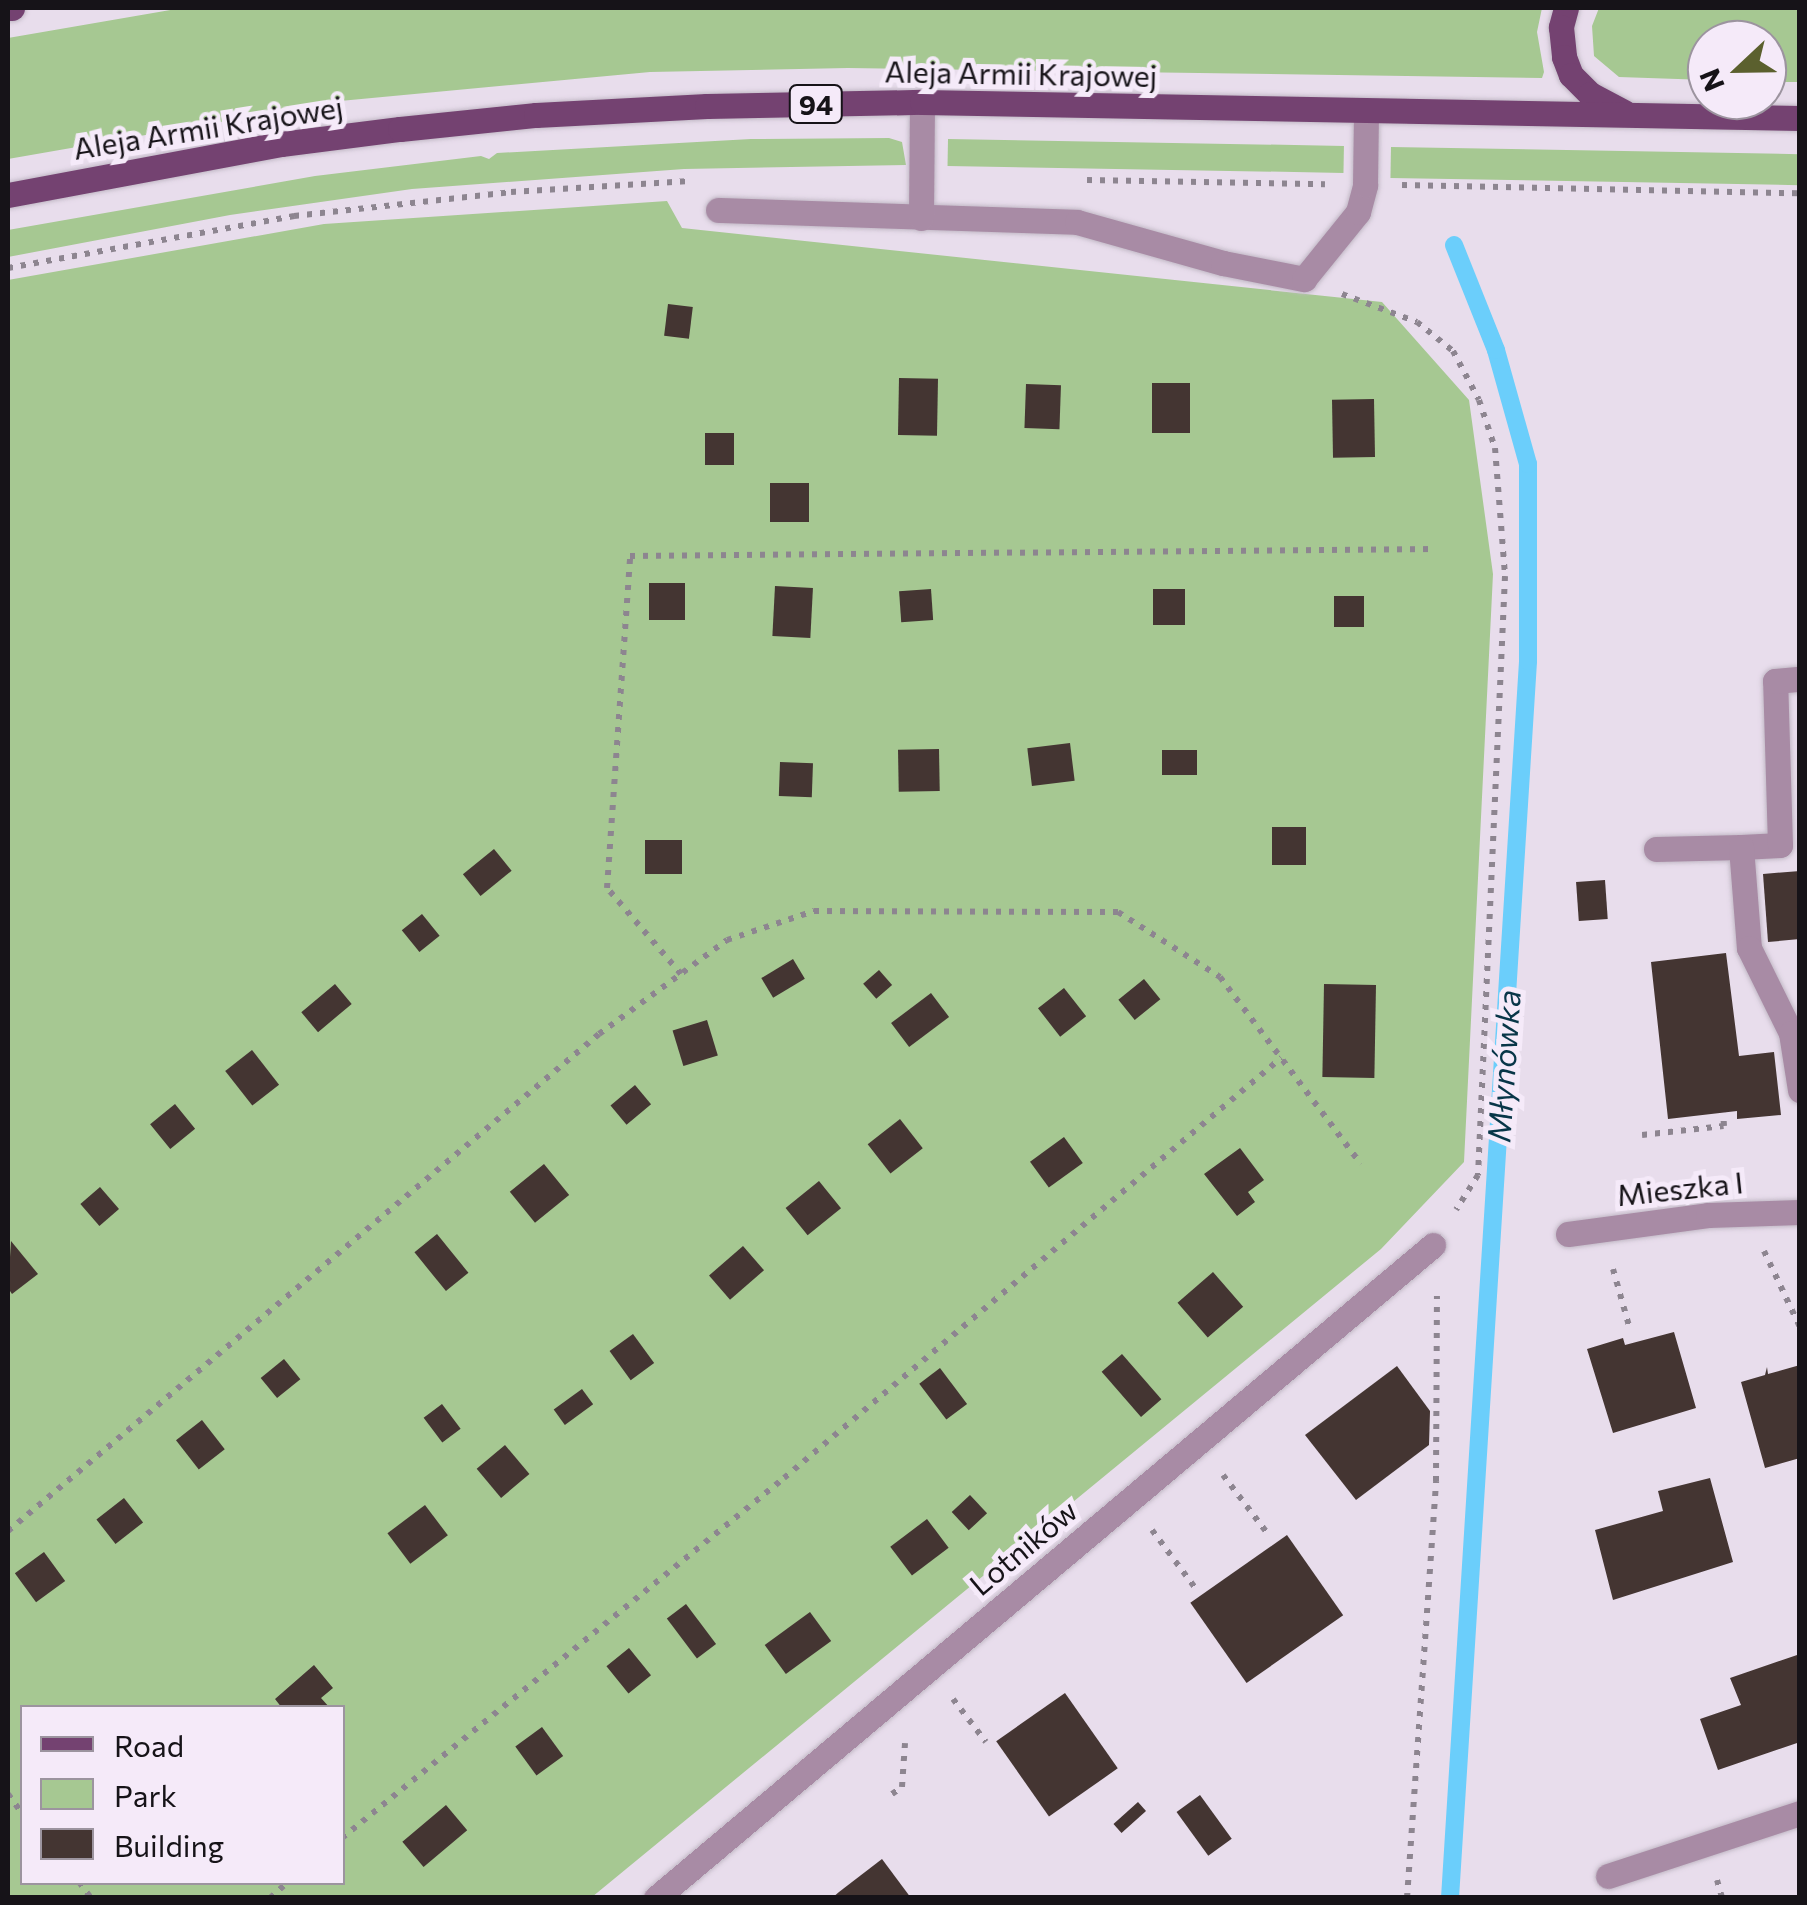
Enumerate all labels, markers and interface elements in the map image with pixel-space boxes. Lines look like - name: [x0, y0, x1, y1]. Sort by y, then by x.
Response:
- north arrow: [1687, 20, 1787, 120]
- street label: Aleja Armii Krajowej: [884, 53, 1158, 93]
- text: N: [1691, 64, 1731, 97]
- road number: 94: [788, 81, 844, 127]
- street label: Aleja Armii Krajowej: [70, 88, 346, 166]
- water label: Młynówka: [1479, 988, 1527, 1144]
- street label: Mieszka I: [1615, 1163, 1745, 1213]
- street label: Lotników: [962, 1492, 1084, 1602]
- legend: [20, 1705, 345, 1885]
- text: Road: [114, 1726, 184, 1763]
- text: Park: [114, 1776, 177, 1813]
- text: Building: [114, 1826, 224, 1863]

